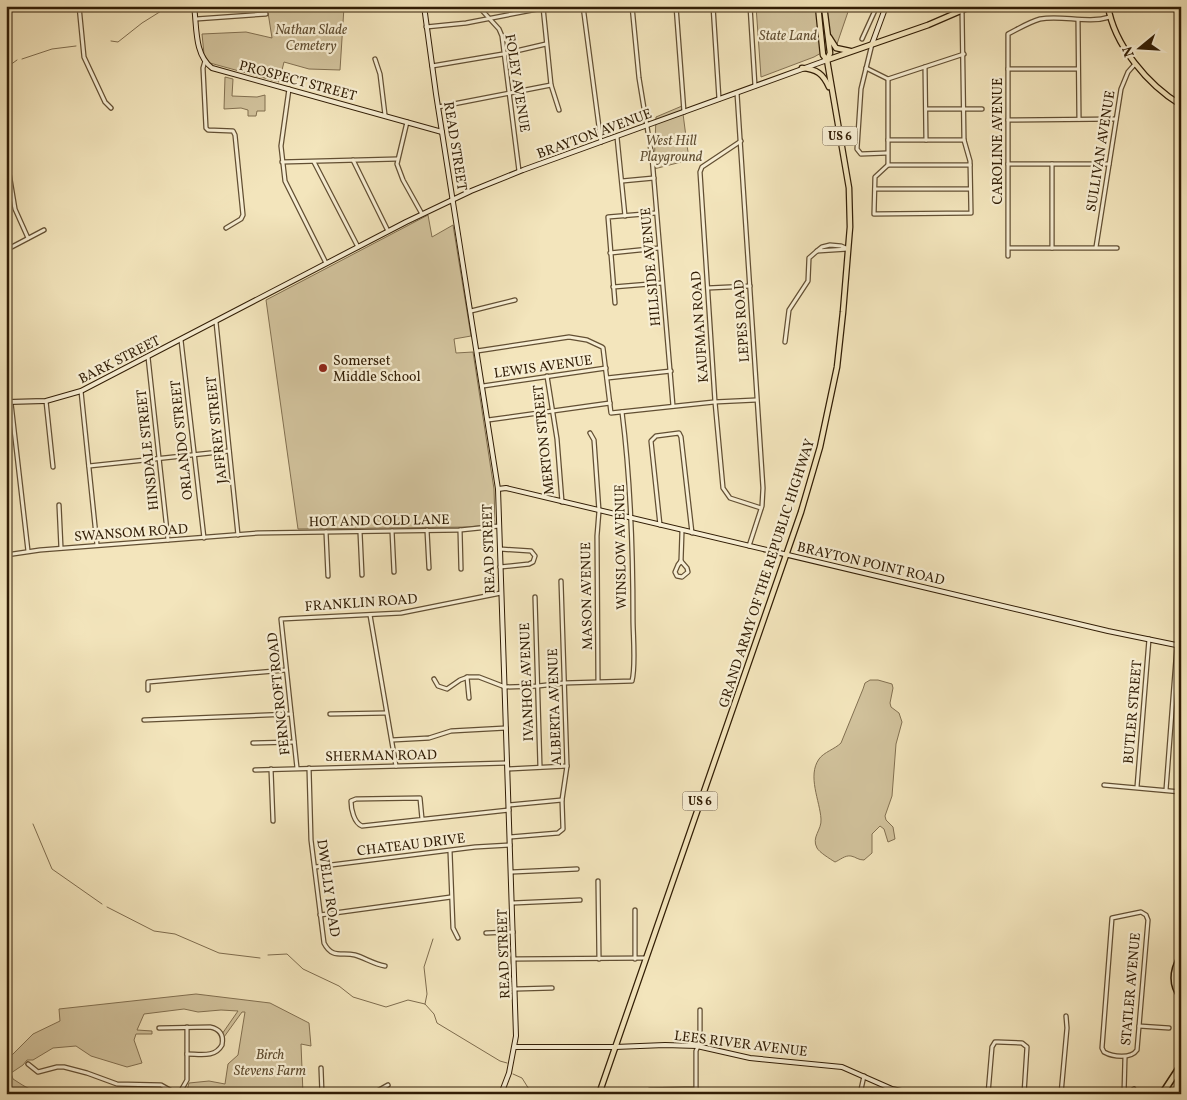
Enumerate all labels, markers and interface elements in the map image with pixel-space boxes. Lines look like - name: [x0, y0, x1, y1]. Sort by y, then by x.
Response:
- park label: Nathan Slade Cemetery: [275, 21, 347, 56]
- north arrow: [1114, 22, 1164, 72]
- park label: State Land: [759, 27, 817, 46]
- street label: FOLEY AVENUE: [499, 33, 534, 134]
- text: N: [1118, 44, 1140, 59]
- street label: PROSPECT STREET: [237, 57, 359, 106]
- street label: CAROLINE AVENUE: [989, 78, 1008, 204]
- street label: SULLIVAN AVENUE: [1083, 89, 1120, 213]
- street label: READ STREET: [438, 100, 471, 192]
- street label: BRAYTON AVENUE: [534, 105, 655, 164]
- road number: US 6: [822, 126, 858, 146]
- park label: West Hill Playground: [640, 132, 703, 167]
- street label: HILLSIDE AVENUE: [637, 207, 666, 327]
- street label: KAUFMAN ROAD: [687, 270, 714, 383]
- street label: LEPES ROAD: [730, 279, 755, 363]
- street label: BARK STREET: [76, 332, 164, 389]
- street label: LEWIS AVENUE: [493, 351, 594, 384]
- place label: Somerset Middle School: [333, 352, 421, 387]
- marker: Somerset Middle School: [317, 362, 329, 374]
- street label: JAFFREY STREET: [202, 375, 233, 485]
- street label: ORLANDO STREET: [167, 379, 198, 501]
- street label: MERTON STREET: [529, 384, 560, 496]
- street label: HINSDALE STREET: [133, 388, 164, 511]
- street label: GRAND ARMY OF THE REPUBLIC HIGHWAY: [715, 436, 820, 710]
- street label: WINSLOW AVENUE: [611, 484, 632, 610]
- street label: READ STREET: [478, 504, 501, 594]
- street label: HOT AND COLD LANE: [308, 511, 450, 532]
- street label: SWANSOM ROAD: [74, 520, 189, 547]
- street label: BRAYTON POINT ROAD: [795, 538, 946, 591]
- street label: MASON AVENUE: [577, 542, 598, 650]
- street label: FRANKLIN ROAD: [304, 590, 418, 617]
- street label: IVANHOE AVENUE: [516, 622, 539, 742]
- street label: FERNCROFT ROAD: [264, 632, 295, 756]
- street label: ALBERTA AVENUE: [544, 648, 567, 766]
- street label: BUTLER STREET: [1120, 660, 1147, 765]
- street label: SHERMAN ROAD: [325, 746, 437, 767]
- road number: US 6: [682, 791, 718, 810]
- street label: CHATEAU DRIVE: [356, 829, 466, 862]
- street label: DWELLY ROAD: [311, 838, 344, 938]
- street label: READ STREET: [493, 909, 516, 999]
- street label: STATLER AVENUE: [1117, 932, 1146, 1047]
- street label: LEES RIVER AVENUE: [673, 1027, 809, 1062]
- park label: Birch Stevens Farm: [234, 1046, 306, 1081]

